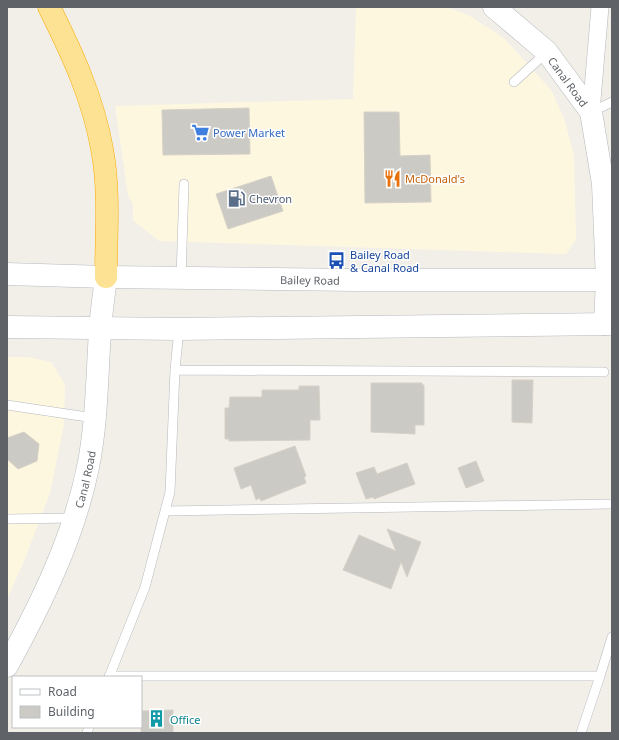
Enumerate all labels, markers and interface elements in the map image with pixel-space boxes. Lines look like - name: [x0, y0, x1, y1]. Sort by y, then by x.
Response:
- street label: Canal Road: [545, 53, 592, 109]
- supermarket icon: Power Market: [190, 122, 210, 142]
- place label: Power Market: [213, 125, 285, 140]
- restaurant icon: McDonald's: [382, 168, 402, 188]
- place label: McDonald's: [405, 171, 465, 186]
- fuel station icon: Chevron: [226, 188, 246, 208]
- place label: Chevron: [249, 191, 292, 206]
- place label: Bailey Road & Canal Road: [350, 247, 419, 275]
- bus stop icon: Bailey Road & Canal Road: [327, 250, 347, 270]
- street label: Bailey Road: [280, 272, 340, 287]
- street label: Canal Road: [71, 450, 98, 510]
- legend: [12, 676, 142, 728]
- text: Road: [48, 683, 77, 700]
- text: Building: [48, 703, 95, 720]
- building icon: Office: [147, 709, 167, 729]
- place label: Office: [170, 712, 200, 727]

